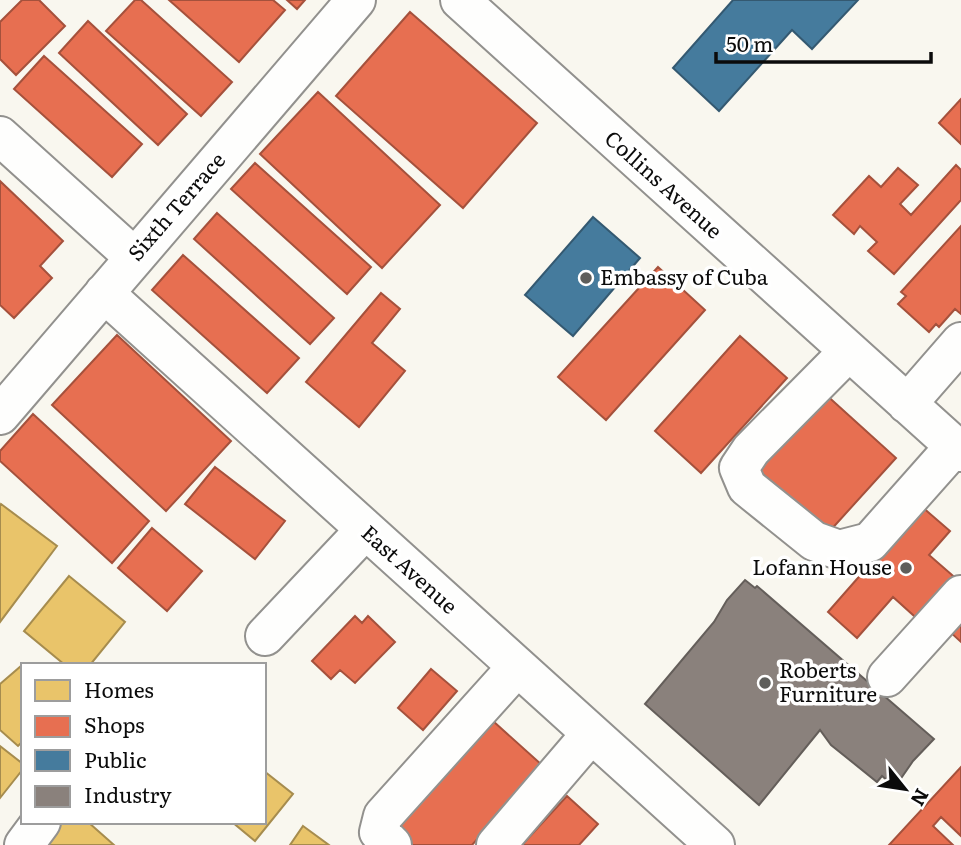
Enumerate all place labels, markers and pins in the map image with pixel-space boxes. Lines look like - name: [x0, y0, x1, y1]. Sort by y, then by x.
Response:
- place label: Embassy of Cuba: [600, 260, 769, 291]
- marker: Embassy of Cuba: [578, 270, 594, 286]
- place label: Lofann House: [752, 550, 892, 581]
- marker: Lofann House: [898, 560, 914, 576]
- place label: Roberts Furniture: [779, 653, 877, 708]
- marker: Roberts Furniture: [757, 675, 773, 691]

